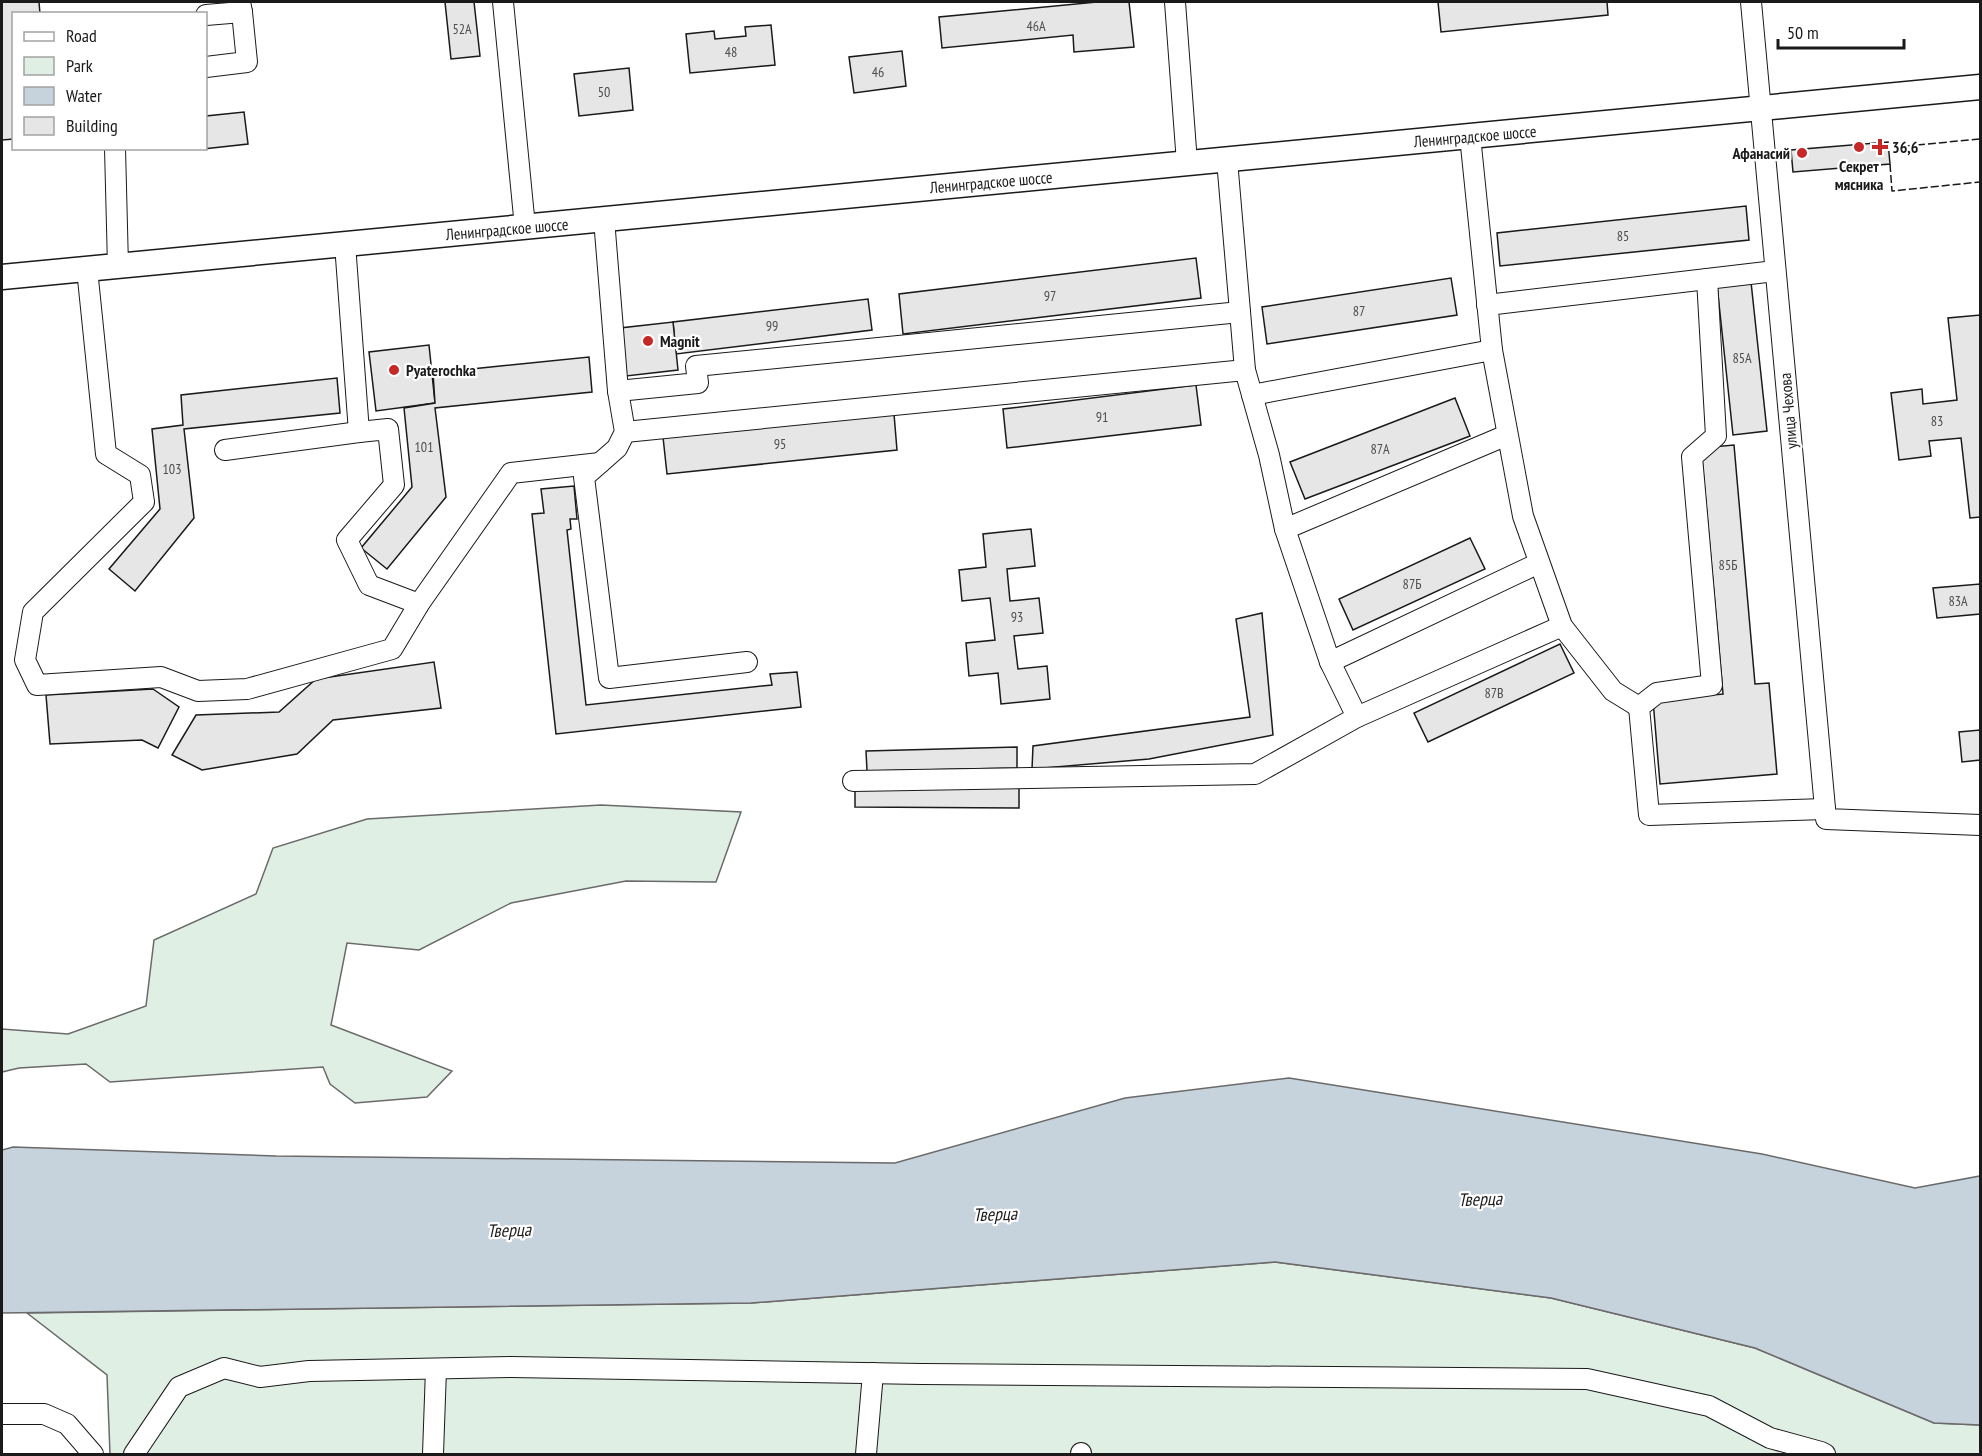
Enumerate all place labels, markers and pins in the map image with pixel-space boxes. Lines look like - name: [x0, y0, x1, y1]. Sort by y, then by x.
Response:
- place label: 36,6: [1892, 137, 1919, 157]
- marker: Секрет мясника: [1852, 140, 1866, 154]
- marker: 36,6: [1873, 140, 1887, 154]
- place label: Афанасий: [1732, 143, 1790, 163]
- marker: Афанасий: [1795, 146, 1809, 160]
- place label: Секрет мясника: [1835, 156, 1884, 194]
- place label: Magnit: [660, 331, 700, 351]
- marker: Magnit: [641, 334, 655, 348]
- place label: Pyaterochka: [406, 360, 476, 380]
- marker: Pyaterochka: [387, 363, 401, 377]

